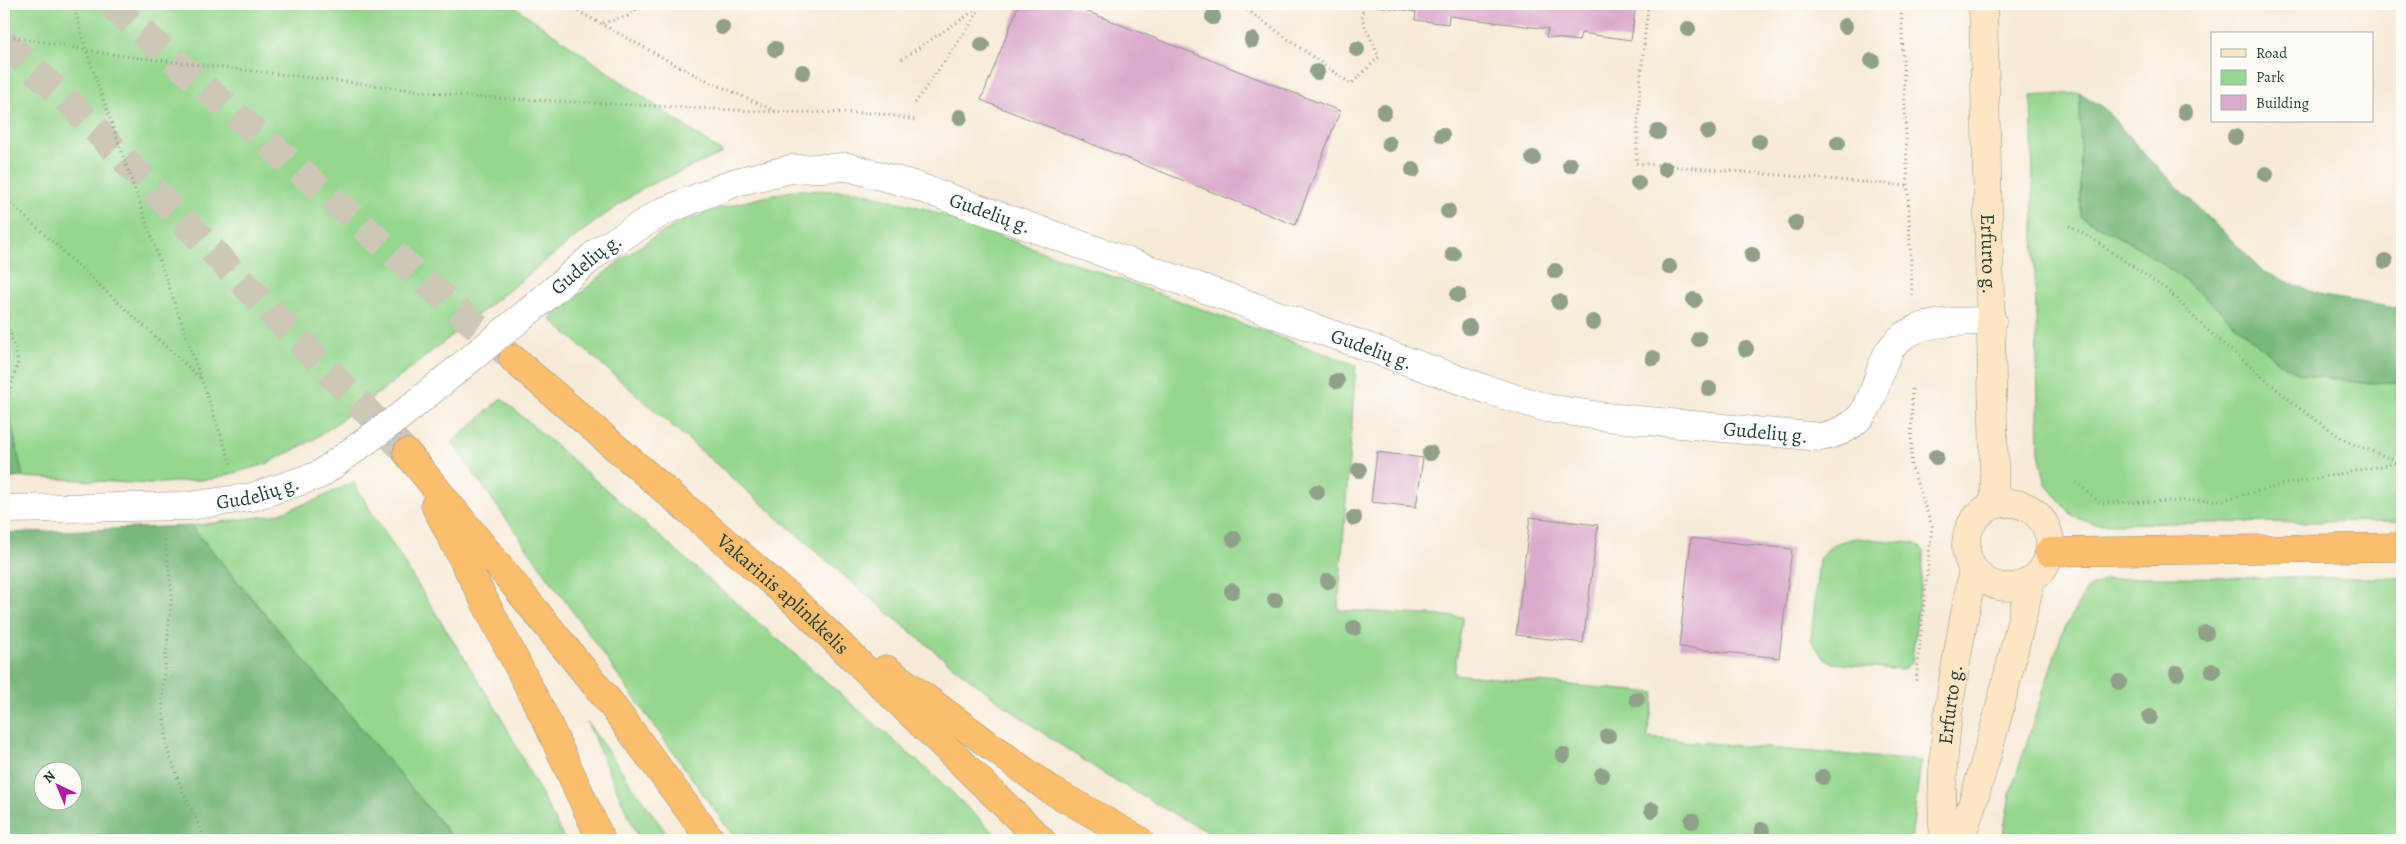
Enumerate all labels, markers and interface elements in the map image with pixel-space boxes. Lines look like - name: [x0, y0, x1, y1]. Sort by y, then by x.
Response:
- legend: [2211, 32, 2374, 122]
- text: Road: [2256, 43, 2288, 63]
- text: Park: [2256, 67, 2285, 87]
- text: Building: [2256, 93, 2309, 113]
- street label: Gudelių g.: [946, 186, 1035, 240]
- street label: Erfurto g.: [1975, 213, 2003, 295]
- street label: Gudelių g.: [544, 227, 627, 301]
- street label: Gudelių g.: [1327, 322, 1416, 376]
- street label: Gudelių g.: [1722, 415, 1809, 449]
- street label: Gudelių g.: [214, 469, 303, 515]
- street label: Vakarinis aplinkkelis: [711, 527, 855, 660]
- street label: Erfurto g.: [1931, 662, 1969, 746]
- north arrow: [32, 762, 82, 812]
- text: N: [39, 767, 60, 787]

